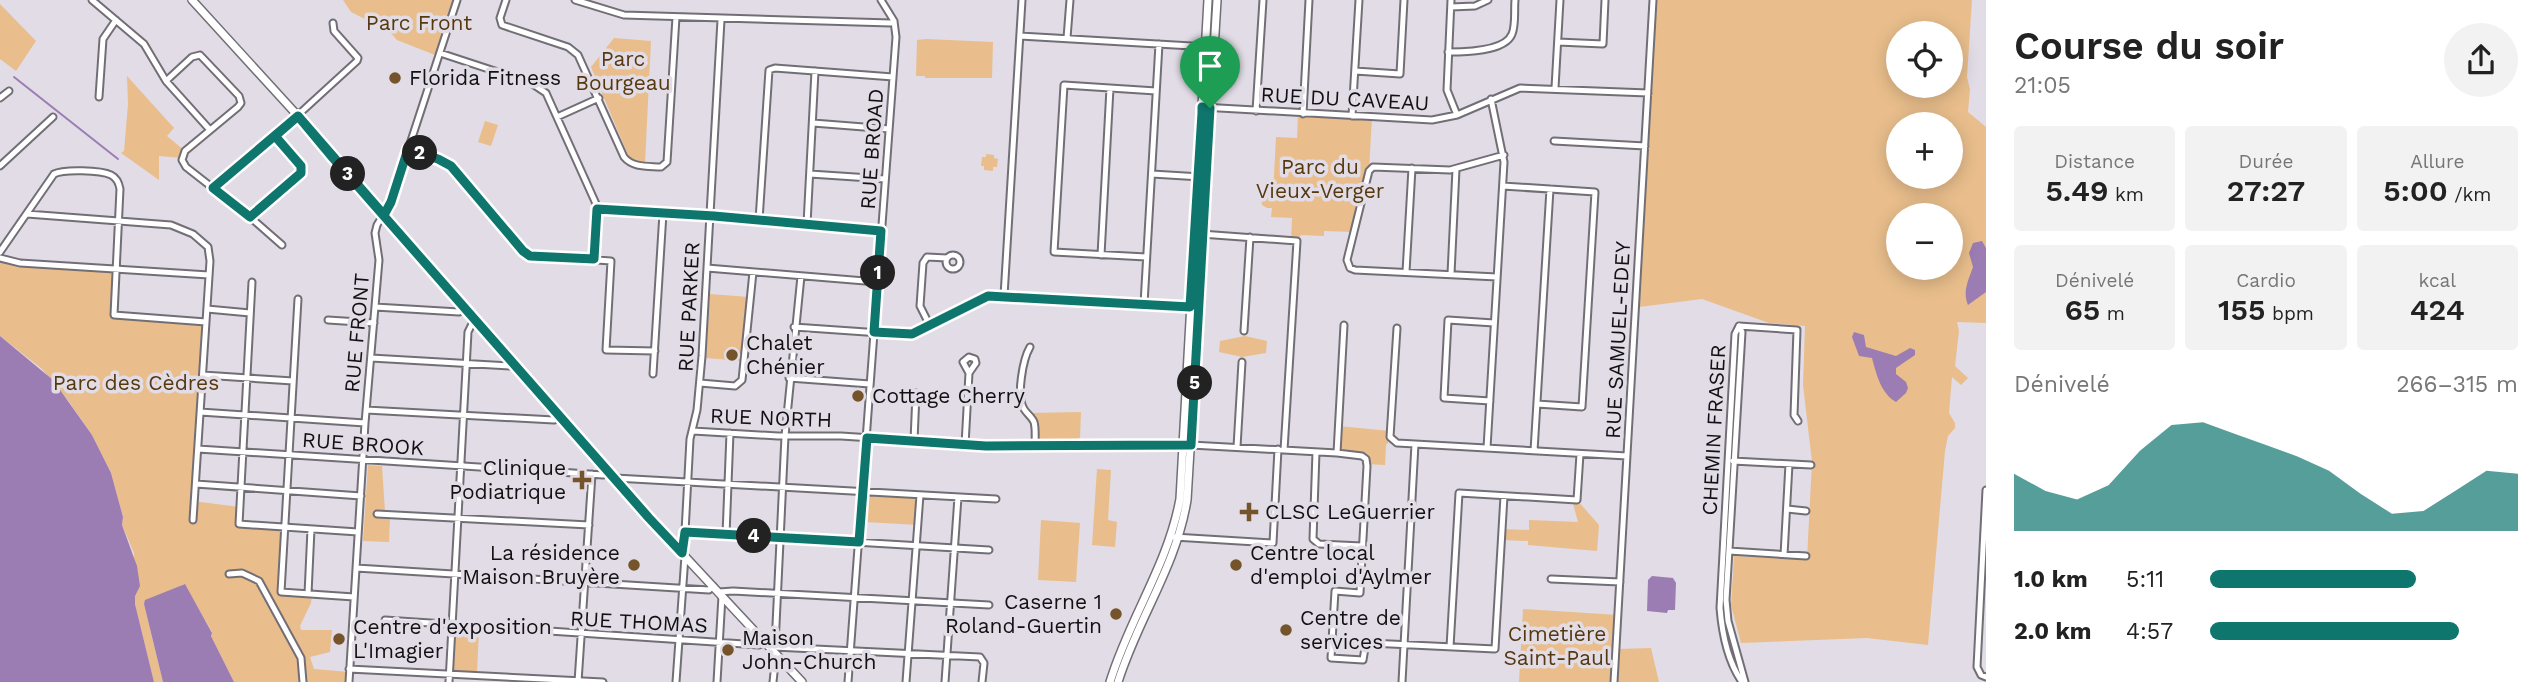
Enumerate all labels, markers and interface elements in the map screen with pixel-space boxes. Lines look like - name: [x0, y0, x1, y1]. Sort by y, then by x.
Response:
- park label: Parc Front: [366, 10, 472, 35]
- map controls: [1886, 21, 1963, 280]
- button: locate: [1886, 21, 1963, 98]
- button: share: [2444, 23, 2518, 97]
- text: Course du soir: [2014, 24, 2284, 68]
- pin: [1180, 36, 1240, 108]
- park label: Parc Bourgeau: [575, 46, 671, 95]
- icon: arrive: [1191, 47, 1229, 85]
- place label: Florida Fitness: [409, 65, 561, 90]
- marker: Florida Fitness: [387, 70, 403, 86]
- text: 21:05: [2014, 72, 2071, 99]
- street label: RUE DU CAVEAU: [1260, 82, 1430, 115]
- street label: RUE BROAD: [855, 88, 888, 210]
- button: +: [1886, 112, 1963, 189]
- pin: 2: [402, 136, 438, 170]
- text: 2: [414, 141, 425, 164]
- text: Distance: [2054, 150, 2135, 173]
- text: Durée: [2239, 150, 2293, 173]
- text: Allure: [2410, 150, 2464, 173]
- park label: Parc du Vieux-Verger: [1256, 154, 1385, 203]
- pin: 3: [330, 156, 366, 192]
- text: 3: [342, 162, 353, 185]
- text: 5.49: [2045, 173, 2109, 208]
- text: 27:27: [2227, 173, 2305, 208]
- text: 5:00: [2383, 173, 2448, 208]
- text: km: [2109, 183, 2144, 206]
- text: /km: [2448, 183, 2491, 206]
- button: −: [1886, 203, 1963, 280]
- street label: RUE SAMUEL-EDEY: [1600, 240, 1635, 440]
- street label: RUE PARKER: [673, 241, 704, 373]
- pin: 1: [860, 256, 896, 290]
- text: 1: [873, 261, 882, 284]
- text: Dénivelé: [2055, 269, 2134, 292]
- text: Cardio: [2236, 269, 2296, 292]
- text: kcal: [2419, 269, 2456, 292]
- street label: RUE FRONT: [339, 272, 374, 394]
- text: 65: [2064, 292, 2100, 327]
- text: 155: [2218, 292, 2265, 327]
- text: 424: [2410, 292, 2465, 327]
- text: m: [2100, 302, 2125, 325]
- text: bpm: [2265, 302, 2314, 325]
- place label: Chalet Chénier: [746, 330, 825, 379]
- street label: CHEMIN FRASER: [1697, 344, 1730, 516]
- marker: Chalet Chénier: [724, 347, 740, 363]
- pin: 5: [1178, 366, 1212, 400]
- park label: Parc des Cèdres: [53, 370, 219, 395]
- text: 5: [1189, 371, 1200, 394]
- text: Dénivelé: [2014, 371, 2110, 398]
- text: 266–315 m: [2396, 371, 2518, 398]
- place label: Cottage Cherry: [872, 383, 1025, 408]
- marker: Cottage Cherry: [850, 388, 866, 404]
- street label: RUE NORTH: [710, 403, 833, 432]
- street label: RUE BROOK: [301, 427, 425, 460]
- place label: Clinique Podiatrique: [449, 455, 566, 504]
- marker: Clinique Podiatrique: [572, 470, 592, 490]
- place label: CLSC LeGuerrier: [1265, 499, 1435, 524]
- marker: CLSC LeGuerrier: [1239, 502, 1259, 522]
- pin: 4: [736, 518, 772, 554]
- text: 4: [747, 524, 760, 547]
- place label: La résidence Maison Bruyère: [462, 540, 620, 589]
- place label: Centre local d'emploi d'Aylmer: [1250, 540, 1432, 589]
- marker: La résidence Maison Bruyère: [626, 557, 642, 573]
- marker: Centre local d'emploi d'Aylmer: [1228, 557, 1244, 573]
- text: 1.0 km: [2014, 566, 2088, 593]
- text: 5:11: [2126, 566, 2164, 593]
- place label: Caserne 1 Roland-Guertin: [945, 589, 1102, 638]
- street label: RUE THOMAS: [570, 605, 708, 638]
- place label: Centre de services: [1300, 605, 1401, 654]
- marker: Caserne 1 Roland-Guertin: [1108, 606, 1124, 622]
- place label: Centre d'exposition L'Imagier: [353, 614, 552, 663]
- text: 2.0 km: [2014, 618, 2092, 645]
- text: 4:57: [2126, 618, 2173, 645]
- park label: Cimetière Saint-Paul: [1504, 621, 1611, 670]
- marker: Centre de services: [1278, 622, 1294, 638]
- place label: Maison John-Church: [742, 625, 876, 674]
- marker: Centre d'exposition L'Imagier: [331, 631, 347, 647]
- marker: Maison John-Church: [720, 642, 736, 658]

